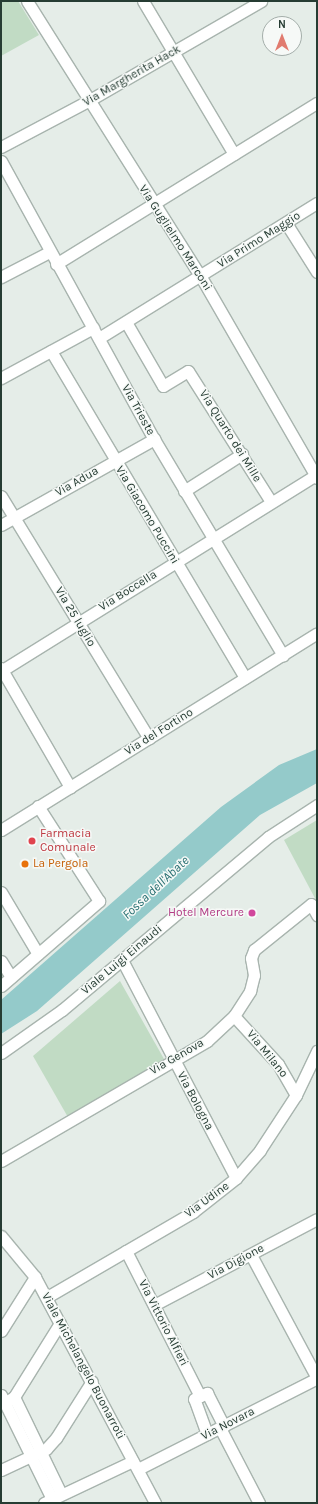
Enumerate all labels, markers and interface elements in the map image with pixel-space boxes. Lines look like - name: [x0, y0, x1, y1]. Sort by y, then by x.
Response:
- north arrow: [262, 16, 302, 56]
- text: N: [278, 18, 286, 31]
- street label: Via Margherita Hack: [81, 42, 183, 110]
- street label: Via Guglielmo Marconi: [135, 182, 215, 294]
- street label: Via Primo Maggio: [215, 209, 303, 271]
- street label: Via Trieste: [118, 382, 158, 438]
- street label: Via Quarto dei Mille: [196, 387, 264, 485]
- street label: Via Giacomo Puccini: [112, 463, 182, 567]
- street label: Via Adua: [53, 464, 101, 500]
- street label: Via Boccella: [96, 567, 160, 615]
- street label: Via 25 luglio: [52, 584, 98, 650]
- street label: Via del Fortino: [122, 705, 196, 759]
- place label: Farmacia Comunale: [40, 827, 96, 855]
- marker: Farmacia Comunale: [27, 836, 37, 846]
- water label: Fossa dell'Abate: [119, 853, 193, 923]
- place label: La Pergola: [33, 857, 88, 871]
- marker: La Pergola: [20, 859, 30, 869]
- place label: Hotel Mercure: [168, 906, 244, 920]
- marker: Hotel Mercure: [247, 908, 257, 918]
- street label: Viale Luigi Einaudi: [79, 922, 165, 998]
- street label: Via Milano: [243, 1027, 291, 1081]
- street label: Via Genova: [147, 1036, 207, 1078]
- street label: Via Bologna: [174, 1069, 216, 1133]
- street label: Via Udine: [182, 1179, 232, 1221]
- street label: Via Digione: [205, 1241, 267, 1283]
- street label: Via Vittorio Alfieri: [135, 1277, 191, 1369]
- street label: Viale Michelangelo Buonarroti: [38, 1290, 128, 1442]
- street label: Via Novara: [199, 1404, 257, 1444]

